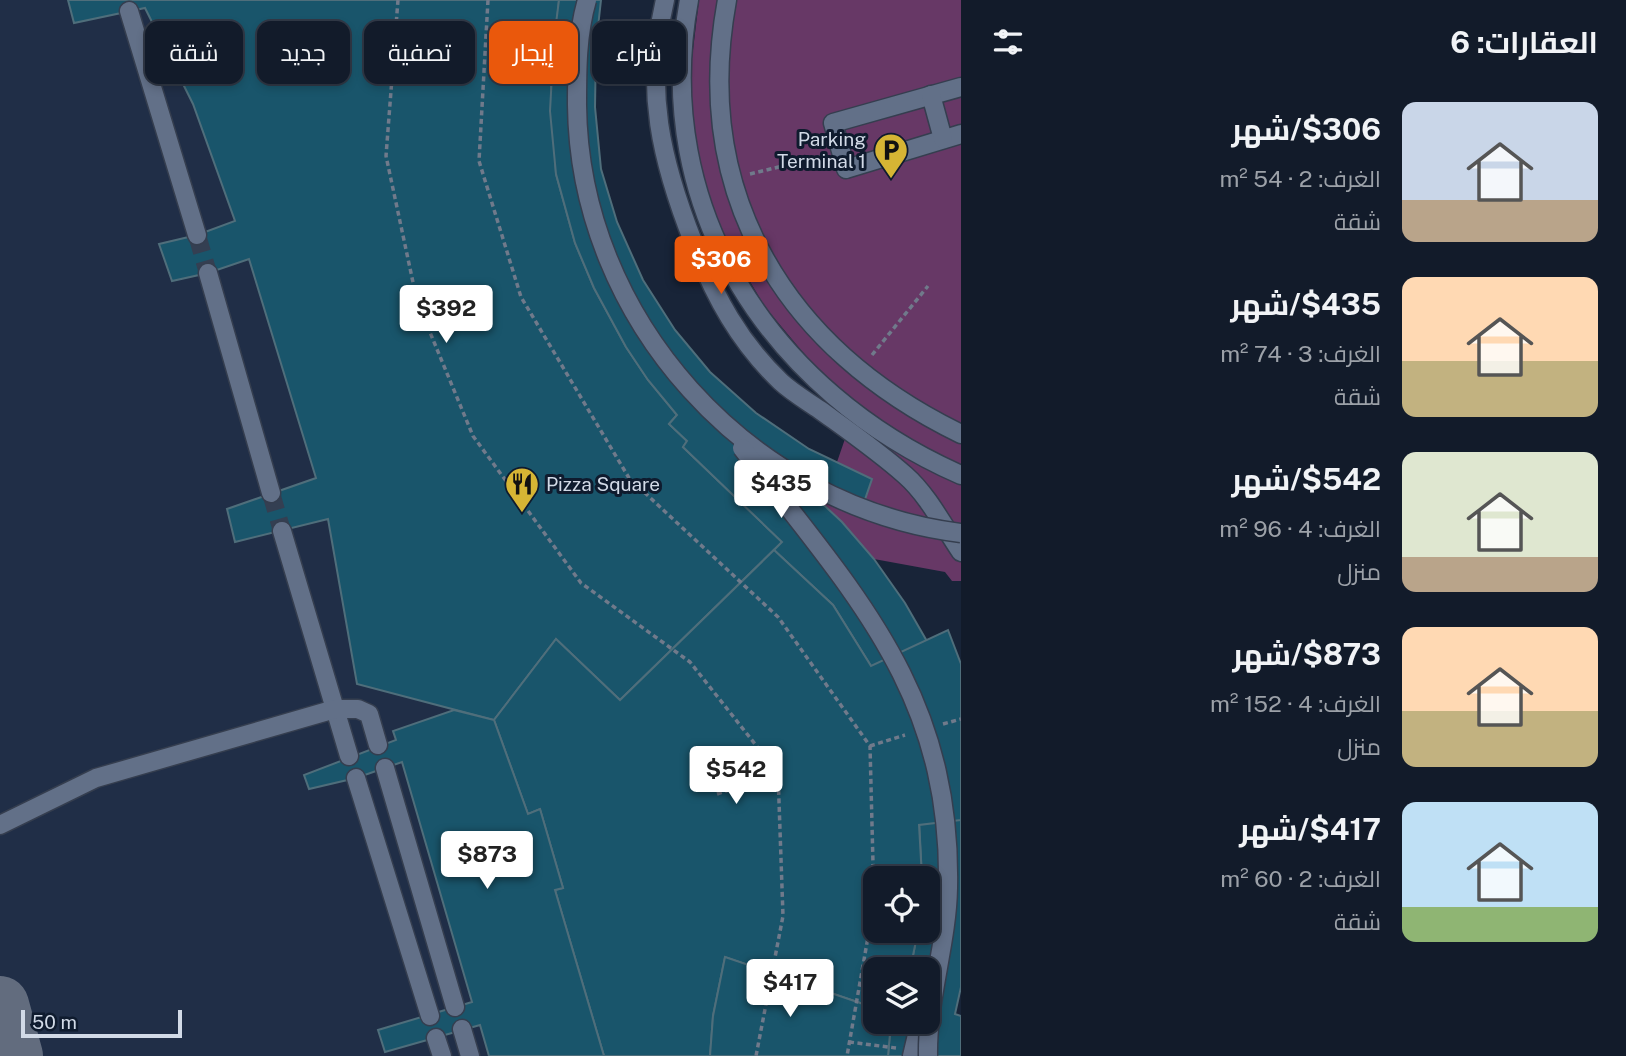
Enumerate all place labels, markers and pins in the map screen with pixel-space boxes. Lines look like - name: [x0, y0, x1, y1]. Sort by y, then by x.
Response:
- place label: Parking Terminal 1: [777, 128, 866, 172]
- parking icon: Parking Terminal 1: [872, 131, 910, 180]
- pin: $306: [680, 236, 762, 296]
- pin: $392: [405, 286, 487, 345]
- pin: $435: [740, 461, 822, 520]
- restaurant icon: Pizza Square: [503, 465, 541, 514]
- place label: Pizza Square: [546, 473, 660, 495]
- pin: $542: [695, 746, 777, 806]
- pin: $873: [446, 832, 528, 891]
- pin: $417: [749, 960, 831, 1019]

